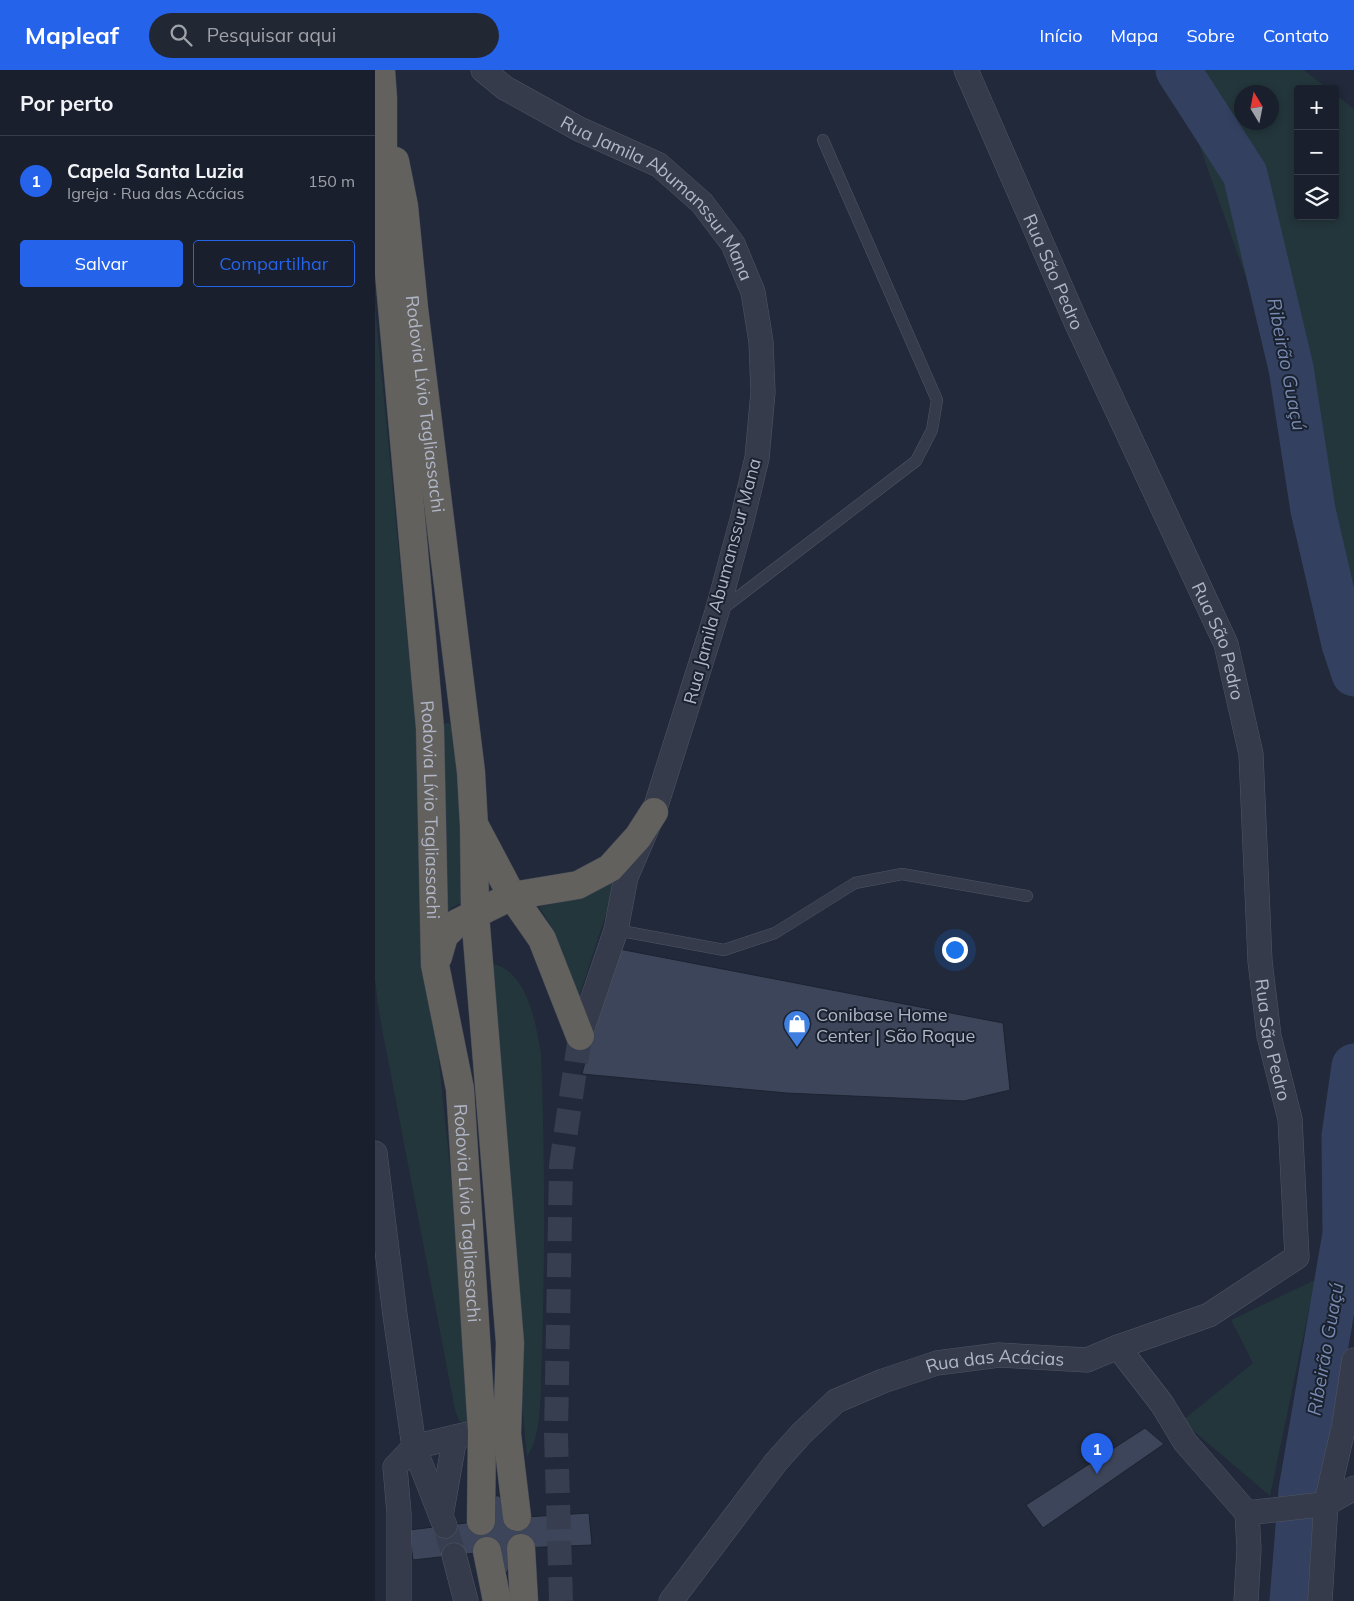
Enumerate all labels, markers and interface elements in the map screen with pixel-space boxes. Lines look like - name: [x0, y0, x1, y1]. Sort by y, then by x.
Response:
- search box: [149, 13, 499, 58]
- text: Mapleaf: [25, 20, 119, 50]
- icon: search: [167, 21, 195, 49]
- text: Pesquisar aqui: [207, 23, 336, 47]
- text: Início: [1040, 24, 1083, 47]
- text: Mapa: [1111, 24, 1158, 47]
- text: Sobre: [1186, 24, 1235, 47]
- text: Contato: [1263, 24, 1329, 47]
- north arrow: [1234, 85, 1279, 130]
- map controls: [1294, 85, 1339, 220]
- button: +: [1294, 85, 1339, 130]
- text: Por perto: [20, 90, 114, 116]
- street label: Rua Jamila Abumanssur Mana: [557, 110, 758, 284]
- button: −: [1294, 130, 1339, 175]
- text: Capela Santa Luzia: [67, 159, 244, 183]
- text: 1: [31, 171, 41, 191]
- text: 150 m: [308, 171, 355, 191]
- button: layers: [1294, 175, 1339, 220]
- text: Igreja · Rua das Acácias: [67, 183, 245, 203]
- street label: Rua São Pedro: [1019, 210, 1089, 333]
- button: Salvar: [20, 240, 183, 287]
- button: Compartilhar: [193, 240, 355, 287]
- street label: Rodovia Lívio Tagliassachi: [401, 294, 451, 514]
- water label: Ribeirão Guaçú: [1262, 296, 1312, 432]
- street label: Rua Jamila Abumanssur Mana: [678, 456, 766, 706]
- street label: Rua São Pedro: [1187, 578, 1250, 702]
- street label: Rodovia Lívio Tagliassachi: [416, 699, 446, 919]
- your location: [942, 937, 968, 963]
- street label: Rua São Pedro: [1251, 977, 1296, 1103]
- place label: Conibase Home Center | São Roque: [816, 1003, 975, 1047]
- shop icon: Conibase Home Center | São Roque: [782, 1009, 812, 1048]
- street label: Rodovia Lívio Tagliassachi: [449, 1103, 486, 1323]
- water label: Ribeirão Guaçú: [1301, 1281, 1349, 1417]
- street label: Rua das Acácias: [922, 1343, 1065, 1378]
- pin: 1: [1081, 1433, 1113, 1474]

